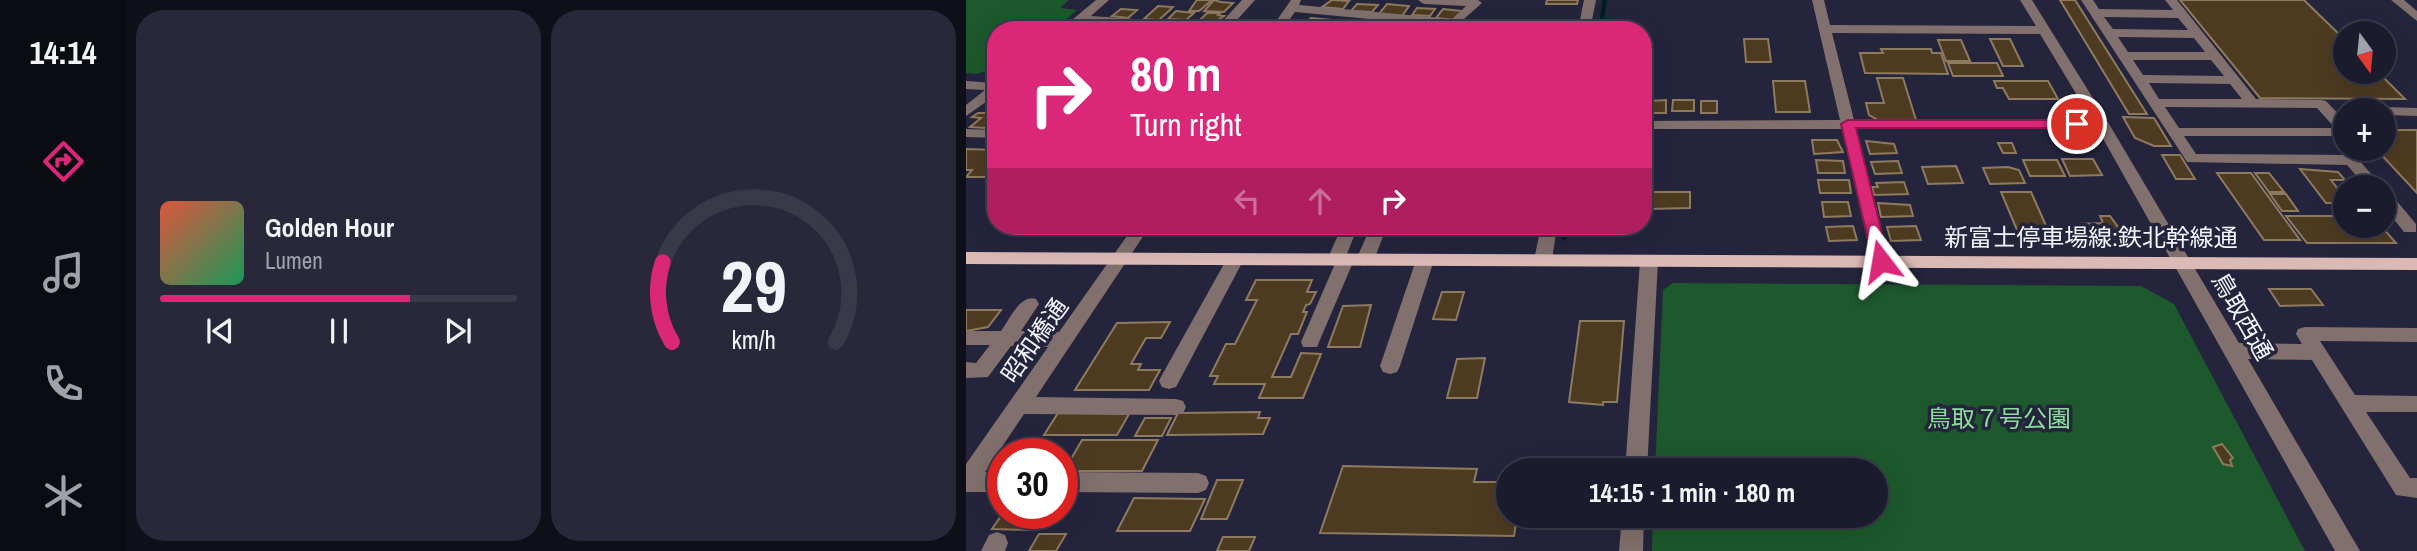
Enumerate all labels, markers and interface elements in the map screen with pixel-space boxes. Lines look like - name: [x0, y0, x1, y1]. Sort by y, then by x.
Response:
- north arrow: [2333, 21, 2396, 84]
- map controls: [2333, 21, 2396, 238]
- text: 14:14: [29, 31, 97, 74]
- text: 80 m: [1130, 40, 1222, 106]
- icon: right: [1015, 49, 1106, 140]
- pin: [2047, 94, 2107, 154]
- button: +: [2333, 98, 2396, 161]
- text: Turn right: [1130, 103, 1242, 146]
- icon: arrive: [2058, 105, 2096, 143]
- icon: directions: [39, 137, 88, 186]
- button: −: [2333, 175, 2396, 238]
- icon: left: [1228, 182, 1266, 220]
- icon: ahead: [1301, 182, 1339, 220]
- icon: right: [1374, 182, 1412, 220]
- text: Golden Hour: [265, 210, 394, 245]
- street label: 新富士停車場線:鉄北幹線通: [1944, 221, 2238, 253]
- position arrow: [1844, 224, 1918, 298]
- text: 29: [720, 237, 787, 335]
- text: Lumen: [265, 245, 323, 276]
- icon: music: [39, 248, 88, 297]
- street label: 鳥取西通: [2205, 266, 2281, 366]
- street label: 昭和橋通: [993, 292, 1075, 388]
- icon: previous: [201, 312, 239, 350]
- icon: pause: [320, 312, 358, 350]
- icon: next: [439, 312, 477, 350]
- text: km/h: [731, 322, 776, 356]
- icon: phone: [39, 359, 88, 408]
- park label: 鳥取７号公園: [1927, 402, 2071, 434]
- speed limit sign: 30: [987, 438, 1078, 529]
- icon: climate: [39, 471, 88, 520]
- text: 14:15 · 1 min · 180 m: [1589, 475, 1795, 510]

